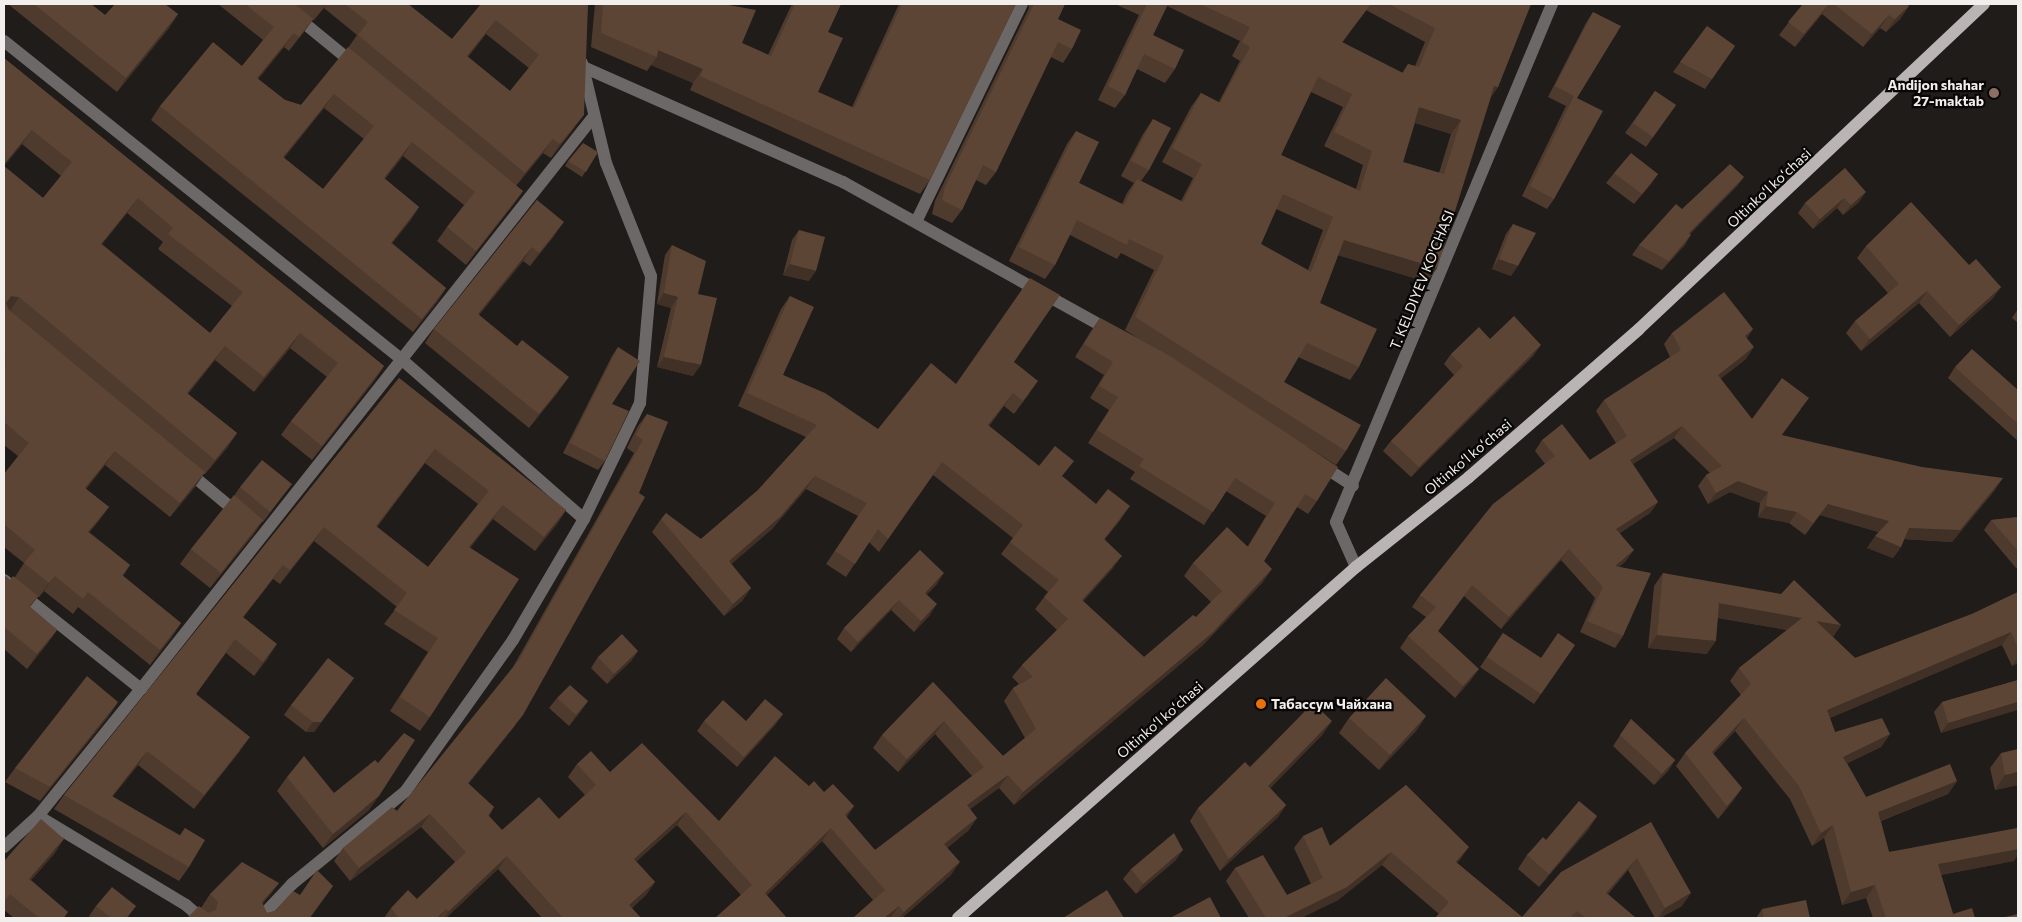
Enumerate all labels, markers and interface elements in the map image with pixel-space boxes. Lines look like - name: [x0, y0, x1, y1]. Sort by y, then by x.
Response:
- place label: Andijon shahar 27-maktab: [1887, 77, 1984, 110]
- marker: Andijon shahar 27-maktab: [1988, 87, 2000, 99]
- street label: Oltinkoʻl koʻchasi: [1724, 145, 1814, 231]
- street label: T. KELDIYEV KO'CHASI: [1386, 208, 1458, 352]
- street label: Oltinkoʻl koʻchasi: [1421, 416, 1515, 498]
- street label: Oltinkoʻl koʻchasi: [1114, 678, 1206, 762]
- place label: Табассум Чайхана: [1271, 696, 1392, 712]
- marker: Табассум Чайхана: [1255, 698, 1267, 710]

